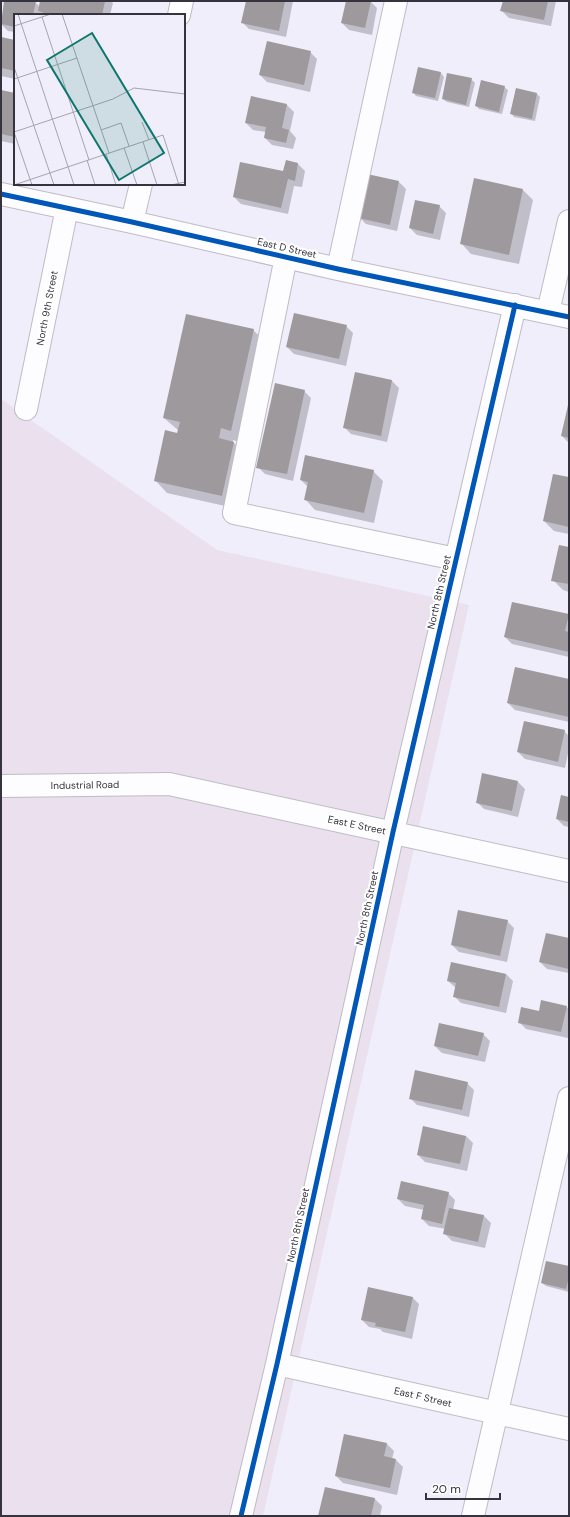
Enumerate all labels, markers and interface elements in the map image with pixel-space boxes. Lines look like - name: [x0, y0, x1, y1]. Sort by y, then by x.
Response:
- inset map: [14, 14, 185, 185]
- street label: East D Street: [256, 235, 318, 261]
- street label: North 9th Street: [33, 269, 61, 346]
- street label: North 8th Street: [424, 554, 454, 630]
- street label: Industrial Road: [51, 778, 119, 792]
- street label: East E Street: [327, 812, 387, 838]
- street label: North 8th Street: [353, 870, 381, 946]
- street label: North 8th Street: [284, 1187, 312, 1263]
- street label: East F Street: [393, 1384, 453, 1410]
- scale bar: [426, 1475, 500, 1501]
- text: 20 m: [432, 1481, 461, 1497]

